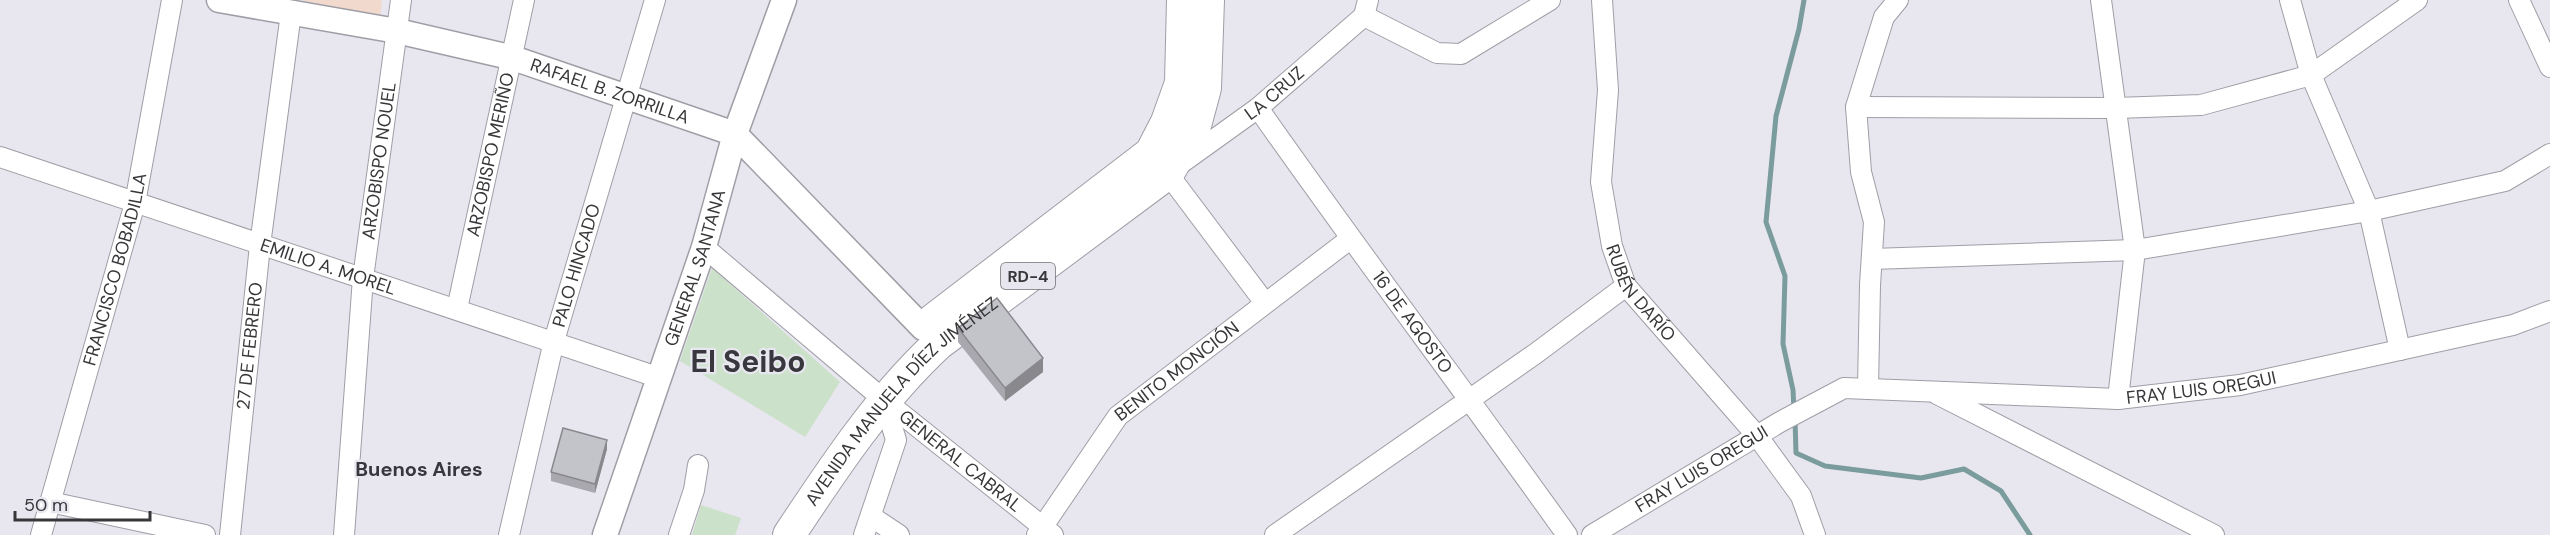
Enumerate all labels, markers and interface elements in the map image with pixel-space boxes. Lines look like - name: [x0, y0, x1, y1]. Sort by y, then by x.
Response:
- street label: RAFAEL B. ZORRILLA: [527, 53, 692, 129]
- street label: LA CRUZ: [1240, 61, 1309, 126]
- street label: ARZOBISPO MERIÑO: [461, 70, 520, 239]
- street label: ARZOBISPO NOUEL: [356, 81, 402, 241]
- street label: FRANCISCO BOBADILLA: [78, 171, 152, 368]
- street label: GENERAL SANTANA: [659, 187, 731, 349]
- street label: PALO HINCADO: [547, 201, 606, 330]
- street label: EMILIO A. MOREL: [257, 233, 399, 301]
- street label: RUBÉN DARÍO: [1600, 241, 1681, 346]
- road number: RD-4: [1001, 263, 1055, 289]
- street label: 16 DE AGOSTO: [1367, 266, 1458, 378]
- street label: 27 DE FEBRERO: [231, 281, 268, 411]
- street label: AVENIDA MANUELA DÍEZ JIMÉNEZ: [800, 291, 1003, 511]
- street label: BENITO MONCIÓN: [1110, 316, 1244, 426]
- district label: El Seibo: [691, 342, 805, 381]
- street label: FRAY LUIS OREGUI: [2125, 365, 2278, 410]
- street label: GENERAL CABRAL: [894, 405, 1027, 518]
- street label: FRAY LUIS OREGUI: [1631, 420, 1773, 518]
- district label: Buenos Aires: [355, 456, 483, 482]
- scale bar: [15, 484, 150, 522]
- text: 50 m: [24, 493, 68, 517]

